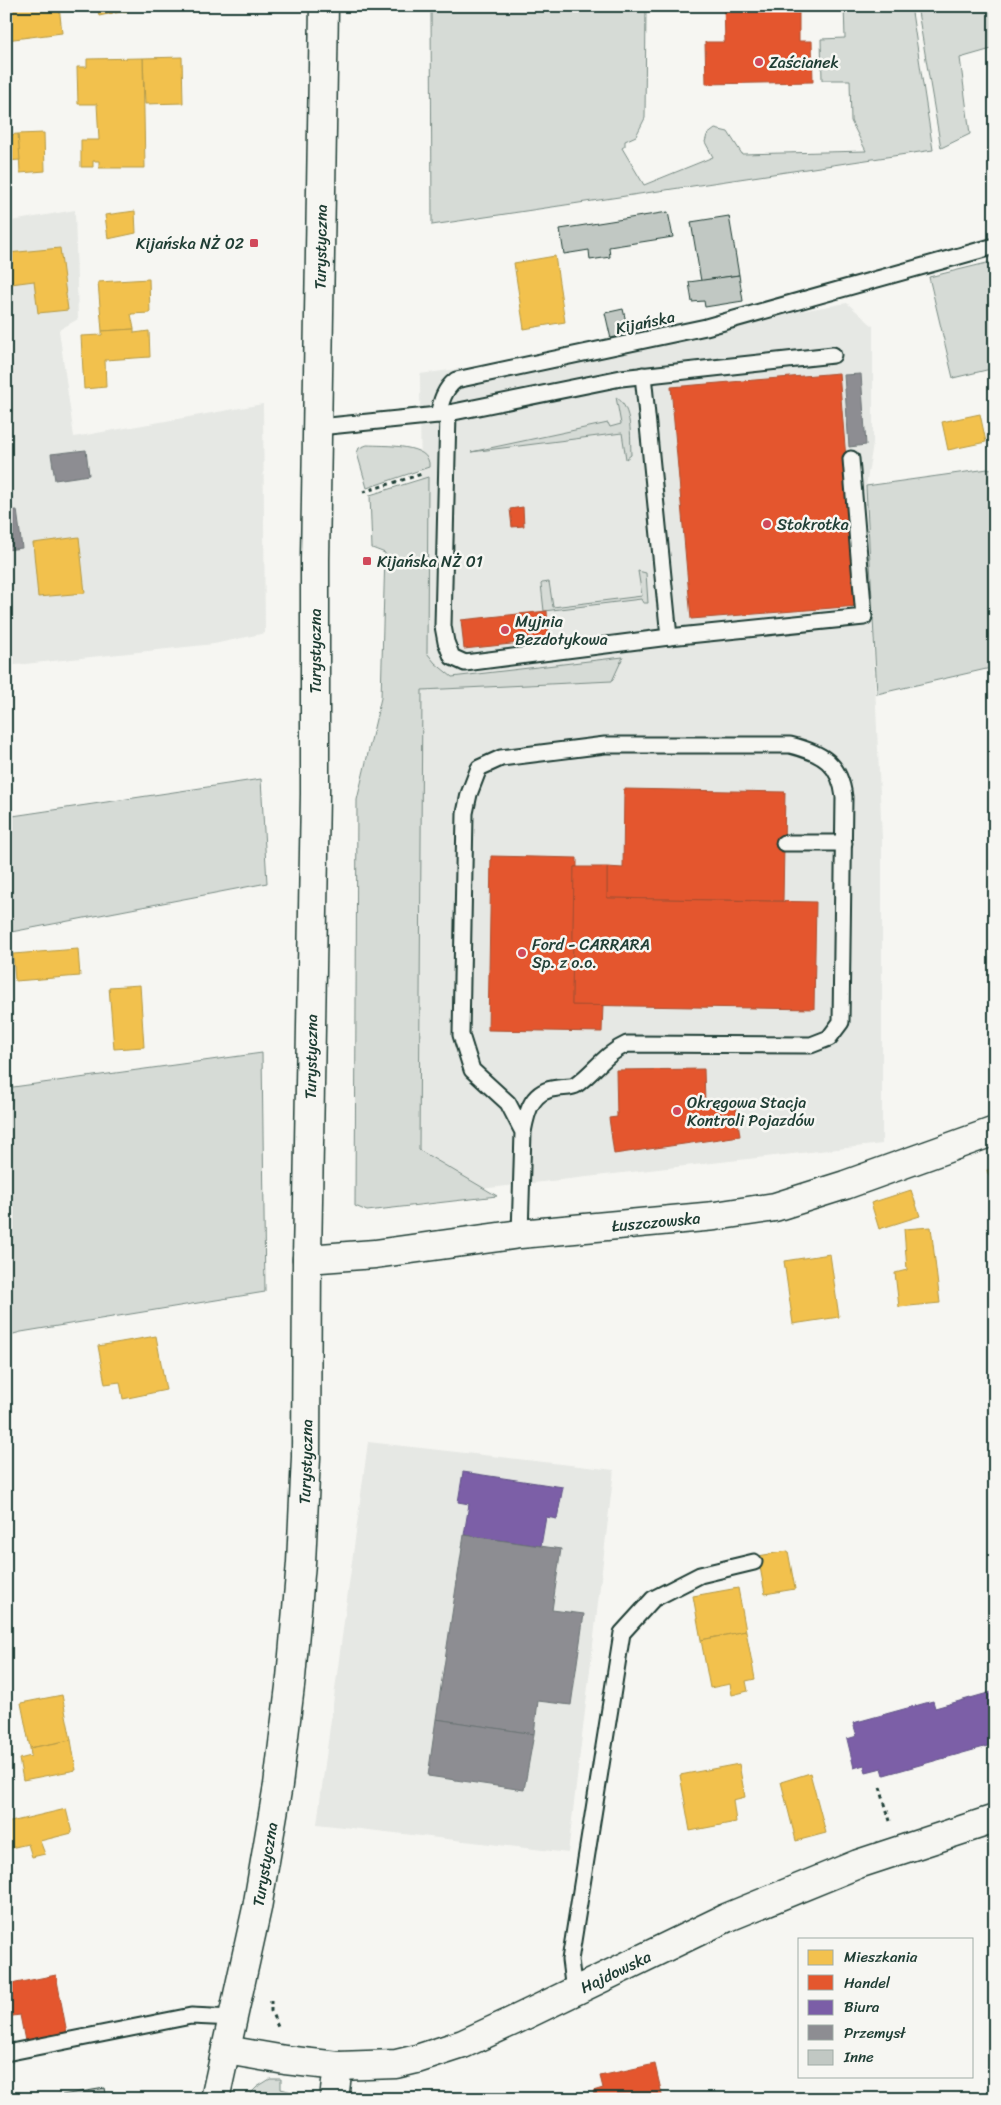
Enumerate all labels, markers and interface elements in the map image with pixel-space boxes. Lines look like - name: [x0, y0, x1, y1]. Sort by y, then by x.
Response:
- place label: Zaścianek: [769, 48, 839, 77]
- marker: Zaścianek: [753, 56, 765, 68]
- street label: Turystyczna: [305, 204, 336, 290]
- place label: Kijańska NŻ 02: [136, 229, 244, 258]
- marker: Kijańska NŻ 02: [248, 237, 260, 249]
- street label: Kijańska: [613, 302, 677, 343]
- place label: Stokrotka: [777, 510, 849, 539]
- marker: Stokrotka: [761, 518, 773, 530]
- place label: Kijańska NŻ 01: [377, 547, 483, 576]
- marker: Kijańska NŻ 01: [361, 555, 373, 567]
- place label: Myjnia Bezdotykowa: [515, 607, 608, 654]
- street label: Turystyczna: [301, 609, 330, 694]
- marker: Myjnia Bezdotykowa: [499, 624, 511, 636]
- place label: Ford - CARRARA Sp. z o.o.: [532, 930, 650, 977]
- marker: Ford - CARRARA Sp. z o.o.: [516, 947, 528, 959]
- street label: Turystyczna: [296, 1014, 326, 1099]
- place label: Okręgowa Stacja Kontroli Pojazdów: [687, 1088, 815, 1135]
- marker: Okręgowa Stacja Kontroli Pojazdów: [671, 1105, 683, 1117]
- street label: Łuszczowska: [610, 1203, 701, 1240]
- street label: Turystyczna: [290, 1419, 321, 1505]
- street label: Turystyczna: [244, 1820, 286, 1909]
- legend: [798, 1938, 974, 2078]
- street label: Hajdowska: [575, 1942, 656, 2002]
- text: Mieszkania: [844, 1944, 918, 1970]
- text: Handel: [844, 1970, 891, 1996]
- text: Biura: [844, 1994, 880, 2020]
- text: Przemysł: [844, 2020, 906, 2046]
- text: Inne: [843, 2044, 874, 2070]

